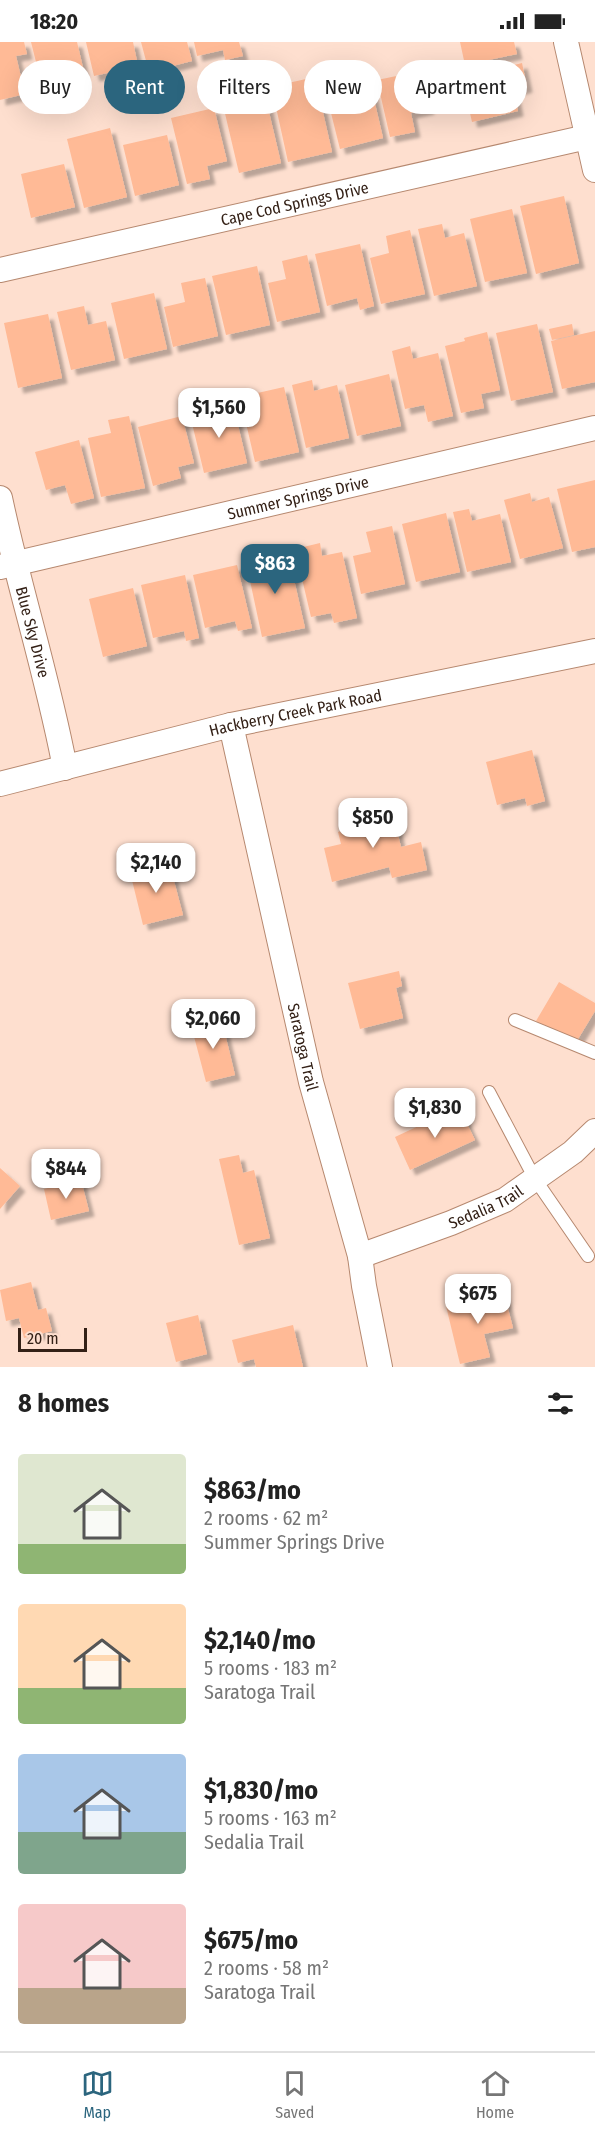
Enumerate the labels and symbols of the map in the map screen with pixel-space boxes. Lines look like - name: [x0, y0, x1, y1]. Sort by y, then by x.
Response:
- street label: Cape Cod Springs Drive: [219, 178, 370, 230]
- pin: $1,560: [170, 388, 268, 439]
- street label: Summer Springs Drive: [225, 472, 371, 524]
- pin: $863: [239, 544, 311, 595]
- street label: Blue Sky Drive: [12, 585, 53, 680]
- street label: Hackberry Creek Park Road: [207, 686, 383, 740]
- pin: $850: [337, 798, 409, 849]
- pin: $2,140: [107, 843, 205, 894]
- pin: $2,060: [164, 999, 262, 1050]
- street label: Saratoga Trail: [284, 1002, 322, 1093]
- pin: $1,830: [386, 1088, 484, 1139]
- pin: $844: [30, 1149, 102, 1200]
- street label: Sedalia Trail: [446, 1181, 527, 1233]
- pin: $675: [442, 1274, 514, 1325]
- scale bar: [18, 1325, 87, 1352]

